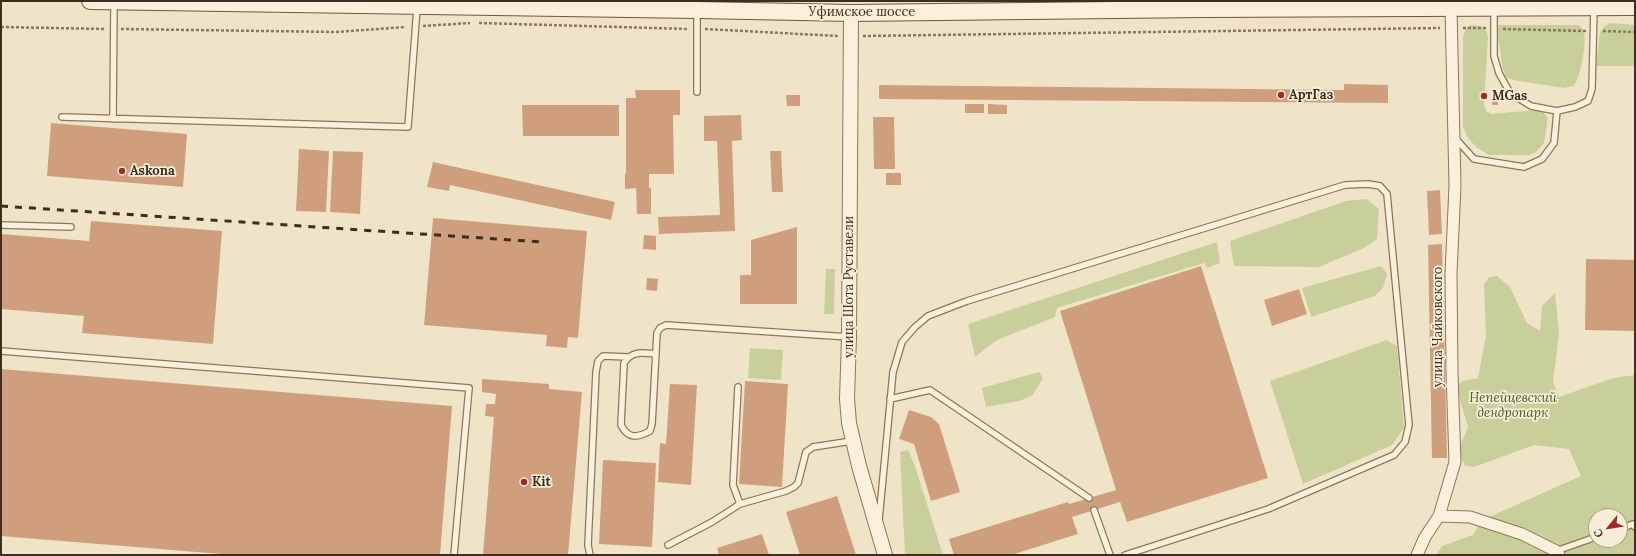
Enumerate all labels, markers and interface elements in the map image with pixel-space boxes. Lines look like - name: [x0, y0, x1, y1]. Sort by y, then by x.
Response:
- street label: Уфимское шоссе: [809, 4, 915, 20]
- place label: АртГаз: [1289, 87, 1333, 103]
- place label: MGas: [1492, 88, 1527, 104]
- marker: АртГаз: [1276, 90, 1286, 100]
- marker: MGas: [1479, 91, 1489, 101]
- place label: Askona: [130, 163, 175, 179]
- marker: Askona: [117, 166, 127, 176]
- street label: улица Шота Руставели: [841, 216, 857, 358]
- street label: улица Чайковского: [1430, 267, 1446, 387]
- park label: Непейцевский дендропарк: [1469, 390, 1557, 421]
- place label: Kit: [532, 474, 551, 490]
- marker: Kit: [519, 477, 529, 487]
- north arrow: [1588, 508, 1628, 548]
- text: С: [1591, 527, 1606, 540]

